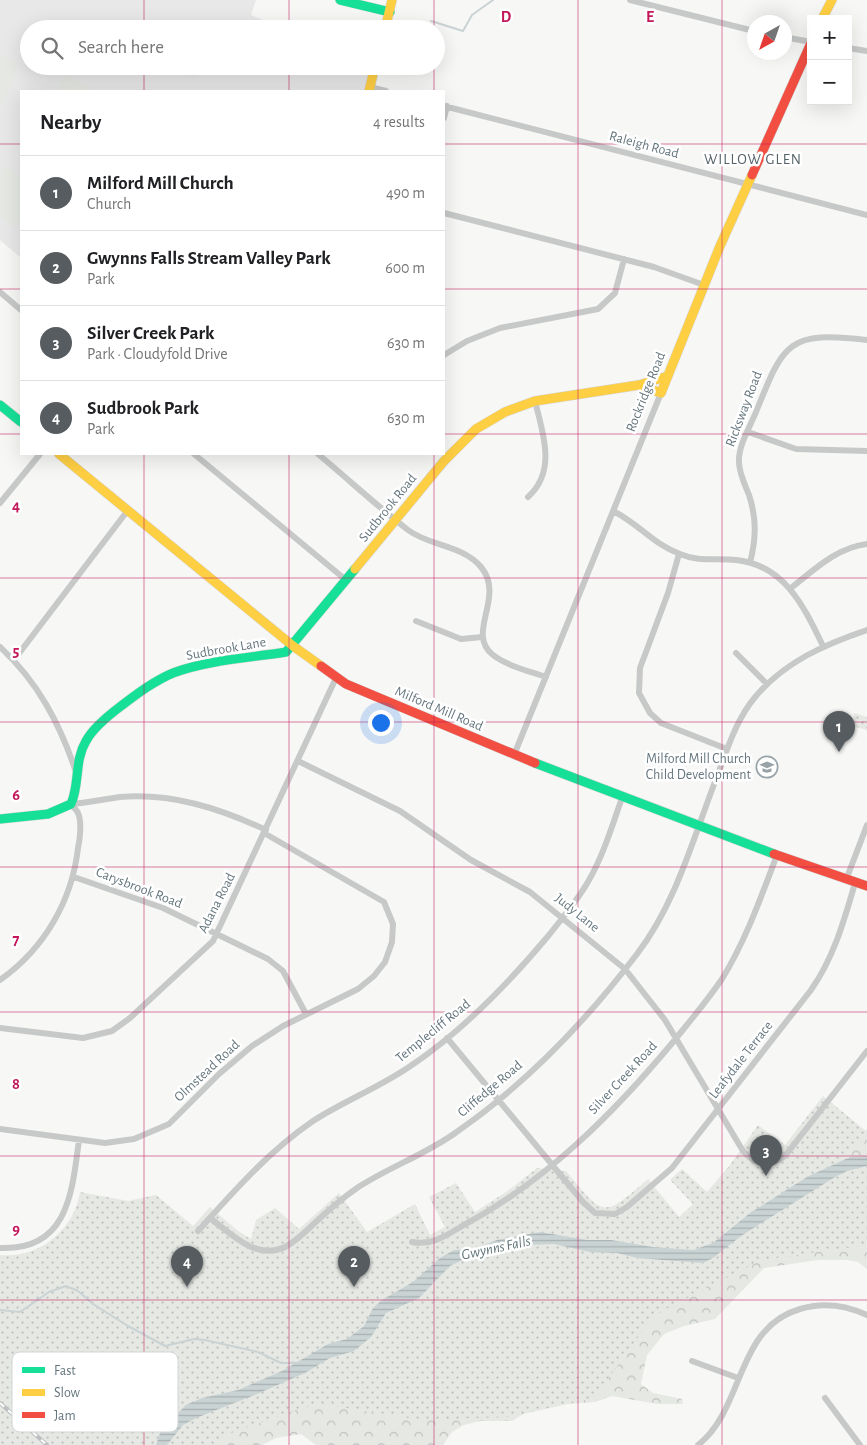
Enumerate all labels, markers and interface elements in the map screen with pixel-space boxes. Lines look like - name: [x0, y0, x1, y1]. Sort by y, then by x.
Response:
- text: D: [501, 9, 512, 25]
- text: E: [646, 9, 654, 25]
- north arrow: [747, 15, 792, 60]
- map controls: [807, 15, 852, 105]
- button: +: [807, 15, 852, 60]
- search box: [20, 20, 445, 75]
- icon: search: [38, 34, 66, 62]
- text: Search here: [78, 38, 164, 57]
- button: −: [807, 60, 852, 105]
- text: Nearby: [40, 112, 101, 133]
- text: 4 results: [373, 114, 425, 130]
- street label: Raleigh Road: [608, 129, 680, 161]
- district label: WILLOW GLEN: [704, 152, 802, 167]
- text: Milford Mill Church: [87, 174, 234, 193]
- text: 1: [53, 185, 59, 201]
- text: 490 m: [386, 185, 425, 201]
- text: Church: [87, 196, 131, 212]
- text: Gwynns Falls Stream Valley Park: [87, 249, 331, 268]
- text: 2: [52, 260, 60, 276]
- text: 600 m: [385, 260, 425, 276]
- text: Park: [87, 271, 115, 287]
- text: Silver Creek Park: [87, 324, 214, 343]
- text: 3: [53, 335, 59, 351]
- text: 630 m: [387, 335, 425, 351]
- text: Park · Cloudyfold Drive: [87, 346, 228, 362]
- street label: Rockridge Road: [624, 350, 668, 434]
- street label: Ricksway Road: [723, 369, 765, 449]
- text: Sudbrook Park: [87, 399, 199, 418]
- text: 4: [52, 410, 60, 426]
- text: 630 m: [387, 410, 425, 426]
- text: Park: [87, 421, 115, 437]
- street label: Sudbrook Road: [356, 471, 420, 545]
- text: 4: [12, 498, 20, 514]
- street label: Sudbrook Lane: [185, 635, 267, 663]
- text: 5: [13, 643, 20, 659]
- street label: Milford Mill Road: [393, 684, 485, 734]
- your location: [368, 710, 394, 736]
- pin: 1: [823, 711, 855, 752]
- place label: Milford Mill Church Child Development: [646, 752, 752, 782]
- school or university icon: Milford Mill Church Child Development: [755, 755, 779, 779]
- text: 6: [12, 787, 20, 803]
- street label: Carysbrook Road: [94, 865, 184, 911]
- street label: Adana Road: [196, 871, 238, 935]
- street label: Judy Lane: [552, 891, 602, 935]
- text: 7: [13, 932, 20, 948]
- street label: Templecliff Road: [393, 997, 473, 1065]
- street label: Leafydale Terrace: [706, 1019, 776, 1101]
- street label: Olmstead Road: [172, 1037, 242, 1105]
- street label: Silver Creek Road: [586, 1039, 660, 1117]
- street label: Cliffedge Road: [455, 1058, 525, 1120]
- text: 8: [12, 1076, 20, 1092]
- pin: 3: [750, 1135, 782, 1176]
- text: 9: [12, 1221, 20, 1237]
- water label: Gwynns Falls: [460, 1233, 532, 1263]
- pin: 4: [171, 1246, 203, 1287]
- pin: 2: [338, 1246, 370, 1287]
- legend: [12, 1352, 178, 1432]
- text: Fast: [54, 1364, 76, 1378]
- text: Slow: [54, 1386, 81, 1400]
- text: Jam: [54, 1409, 76, 1423]

